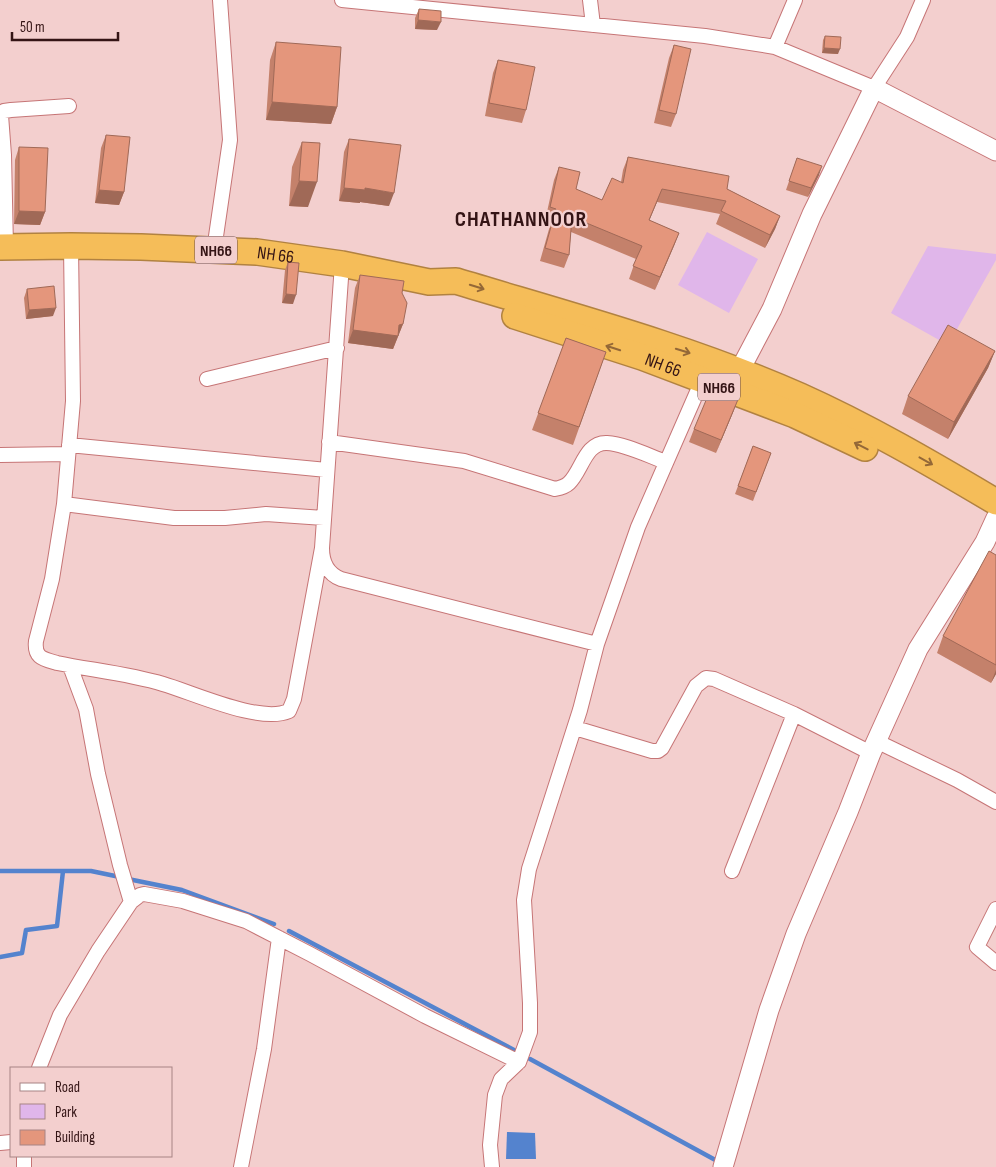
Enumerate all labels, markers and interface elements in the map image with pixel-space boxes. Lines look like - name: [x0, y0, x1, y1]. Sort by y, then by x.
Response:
- scale bar: [12, 10, 119, 42]
- text: 50 m: [20, 18, 45, 37]
- district label: CHATHANNOOR: [455, 206, 587, 233]
- road number: NH66: [195, 236, 237, 264]
- street label: NH 66: [256, 242, 296, 268]
- one-way arrow: [469, 283, 485, 292]
- one-way arrow: [605, 343, 621, 352]
- one-way arrow: [674, 346, 690, 356]
- street label: NH 66: [642, 349, 684, 382]
- road number: NH66: [698, 374, 740, 401]
- one-way arrow: [854, 441, 869, 451]
- one-way arrow: [918, 457, 932, 467]
- legend: [10, 1067, 172, 1157]
- text: Road: [55, 1078, 80, 1097]
- text: Park: [55, 1103, 77, 1122]
- text: Building: [55, 1128, 95, 1147]

